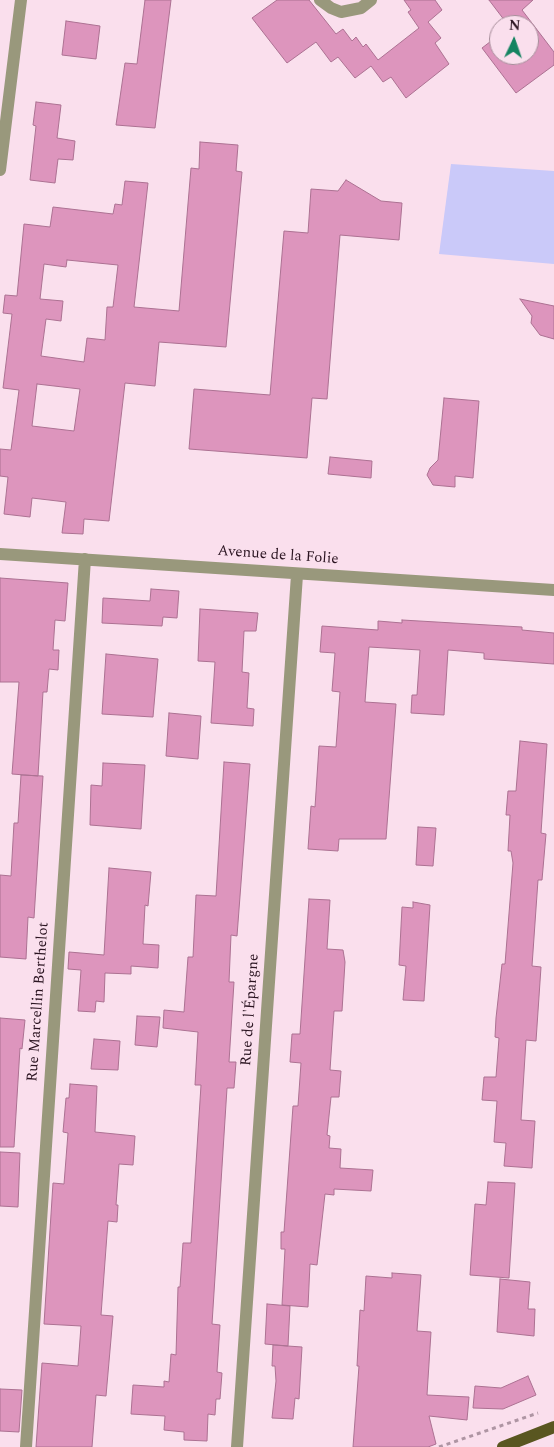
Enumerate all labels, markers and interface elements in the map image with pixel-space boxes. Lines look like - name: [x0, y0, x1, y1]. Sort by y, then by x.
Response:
- north arrow: [489, 15, 539, 65]
- text: N: [508, 15, 521, 36]
- street label: Avenue de la Folie: [217, 543, 339, 569]
- street label: Rue Marcellin Berthelot: [24, 922, 54, 1082]
- street label: Rue de l'Épargne: [238, 953, 264, 1067]

